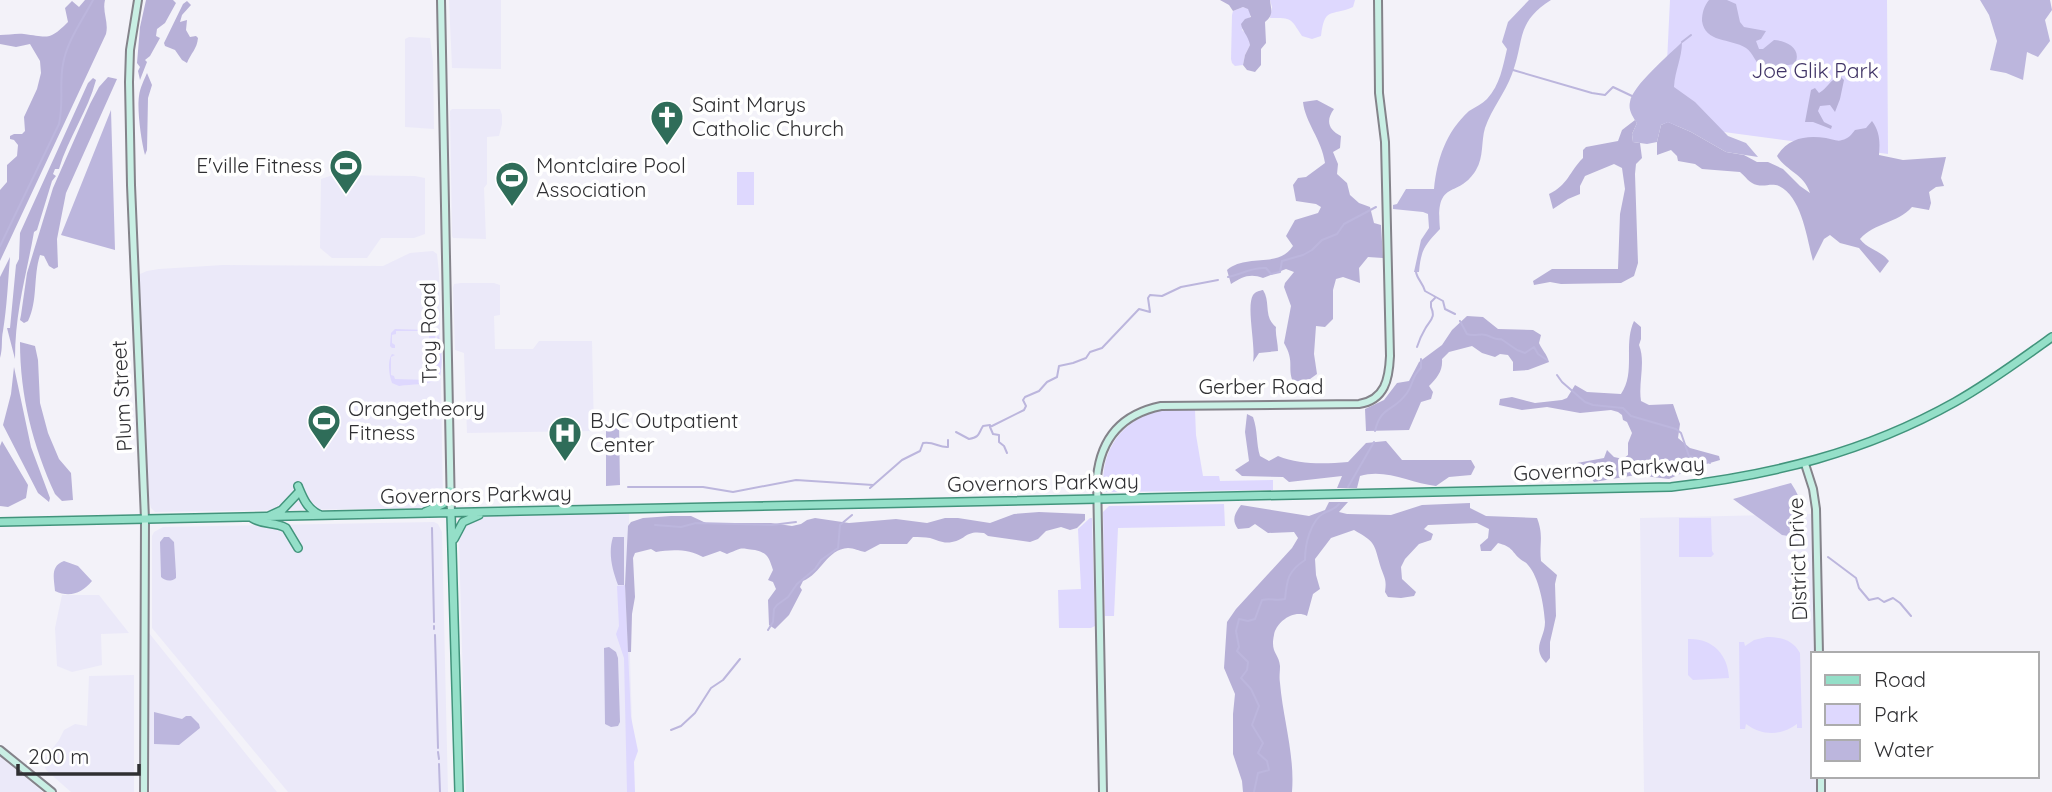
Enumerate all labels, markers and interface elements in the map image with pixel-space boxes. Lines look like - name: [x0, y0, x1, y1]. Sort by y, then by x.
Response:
- park label: Joe Glik Park: [1751, 57, 1879, 83]
- place label: Saint Marys Catholic Church: [692, 91, 844, 141]
- church icon: Saint Marys Catholic Church: [648, 98, 686, 147]
- sports icon: E'ville Fitness: [327, 147, 365, 196]
- place label: E'ville Fitness: [196, 152, 322, 178]
- place label: Montclaire Pool Association: [536, 152, 686, 202]
- sports icon: Montclaire Pool Association: [493, 159, 531, 208]
- street label: Troy Road: [414, 282, 442, 384]
- street label: Plum Street: [105, 340, 137, 452]
- street label: Gerber Road: [1198, 373, 1324, 399]
- place label: Orangetheory Fitness: [348, 395, 485, 445]
- sports icon: Orangetheory Fitness: [305, 402, 343, 451]
- place label: BJC Outpatient Center: [590, 407, 738, 457]
- hospital icon: BJC Outpatient Center: [546, 414, 584, 463]
- street label: Governors Parkway: [1513, 450, 1705, 486]
- street label: Governors Parkway: [947, 467, 1139, 497]
- street label: Governors Parkway: [380, 479, 572, 509]
- street label: District Drive: [1782, 497, 1812, 621]
- legend: [1811, 652, 2038, 778]
- text: Road: [1874, 666, 1926, 692]
- text: Park: [1874, 701, 1918, 727]
- scale bar: [18, 732, 138, 776]
- text: Water: [1874, 736, 1934, 762]
- text: 200 m: [28, 743, 90, 769]

